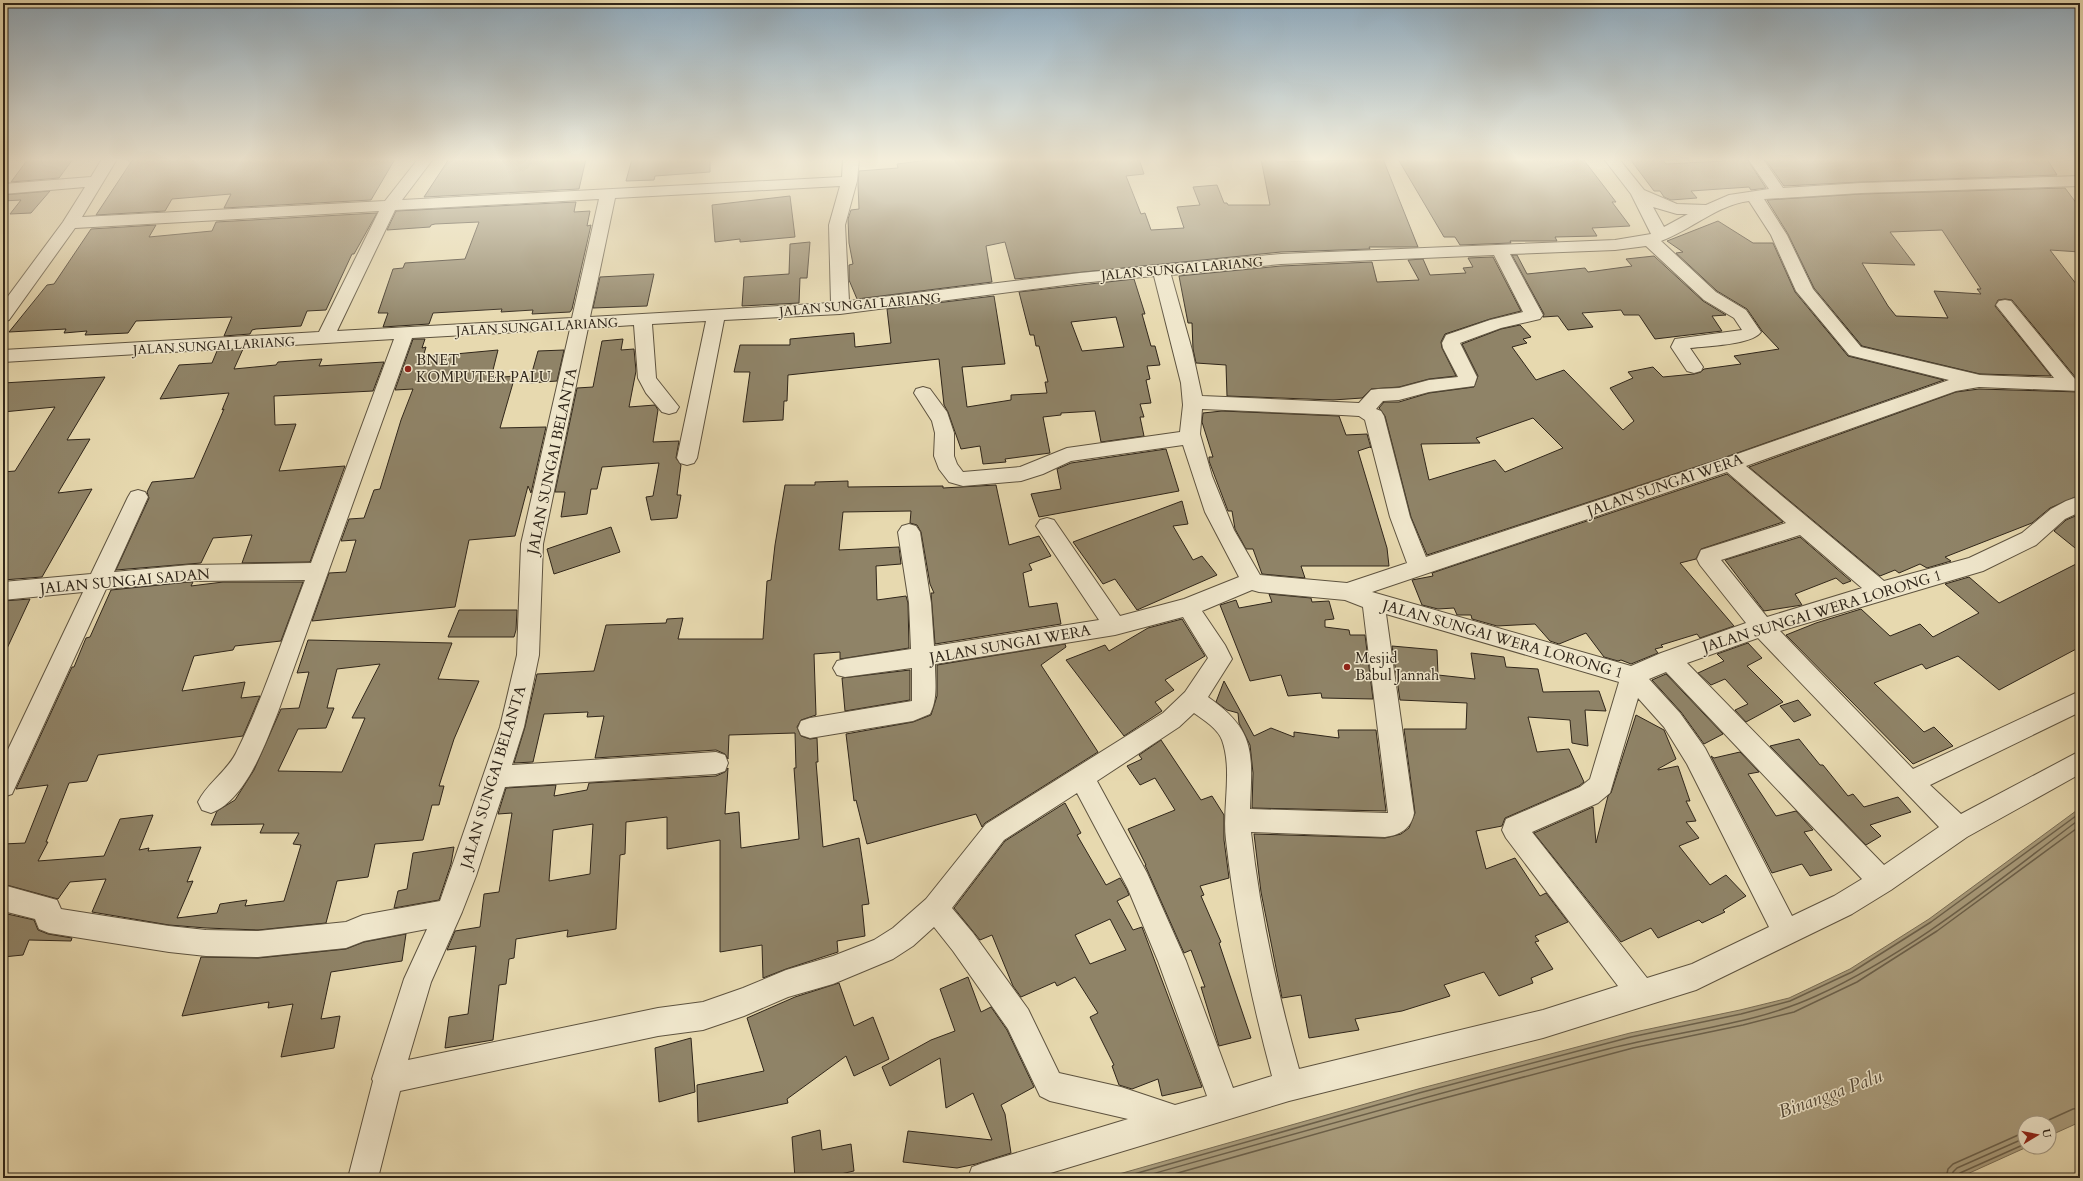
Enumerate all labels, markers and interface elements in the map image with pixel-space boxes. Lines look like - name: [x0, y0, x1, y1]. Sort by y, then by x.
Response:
- street label: JALAN SUNGAI LARIANG: [1099, 253, 1264, 285]
- street label: JALAN SUNGAI LARIANG: [777, 289, 942, 321]
- street label: JALAN SUNGAI LARIANG: [454, 314, 619, 340]
- street label: JALAN SUNGAI LARIANG: [131, 333, 296, 359]
- place label: BNET KOMPUTER PALU: [416, 350, 552, 387]
- marker: BNET KOMPUTER PALU: [403, 364, 413, 374]
- street label: JALAN SUNGAI BELANTA: [522, 366, 582, 558]
- street label: JALAN SUNGAI WERA: [1583, 449, 1746, 522]
- street label: JALAN SUNGAI SADAN: [37, 564, 211, 599]
- street label: JALAN SUNGAI WERA LORONG 1: [1698, 565, 1944, 658]
- street label: JALAN SUNGAI WERA LORONG 1: [1379, 594, 1626, 683]
- street label: JALAN SUNGAI WERA: [926, 620, 1093, 668]
- place label: Mesjid Babul Jannah: [1355, 648, 1440, 685]
- marker: Mesjid Babul Jannah: [1342, 662, 1352, 672]
- street label: JALAN SUNGAI BELANTA: [455, 683, 530, 873]
- water label: Binangga Palu: [1775, 1063, 1886, 1125]
- north arrow: [2017, 1115, 2057, 1155]
- text: U: [2038, 1128, 2055, 1139]

